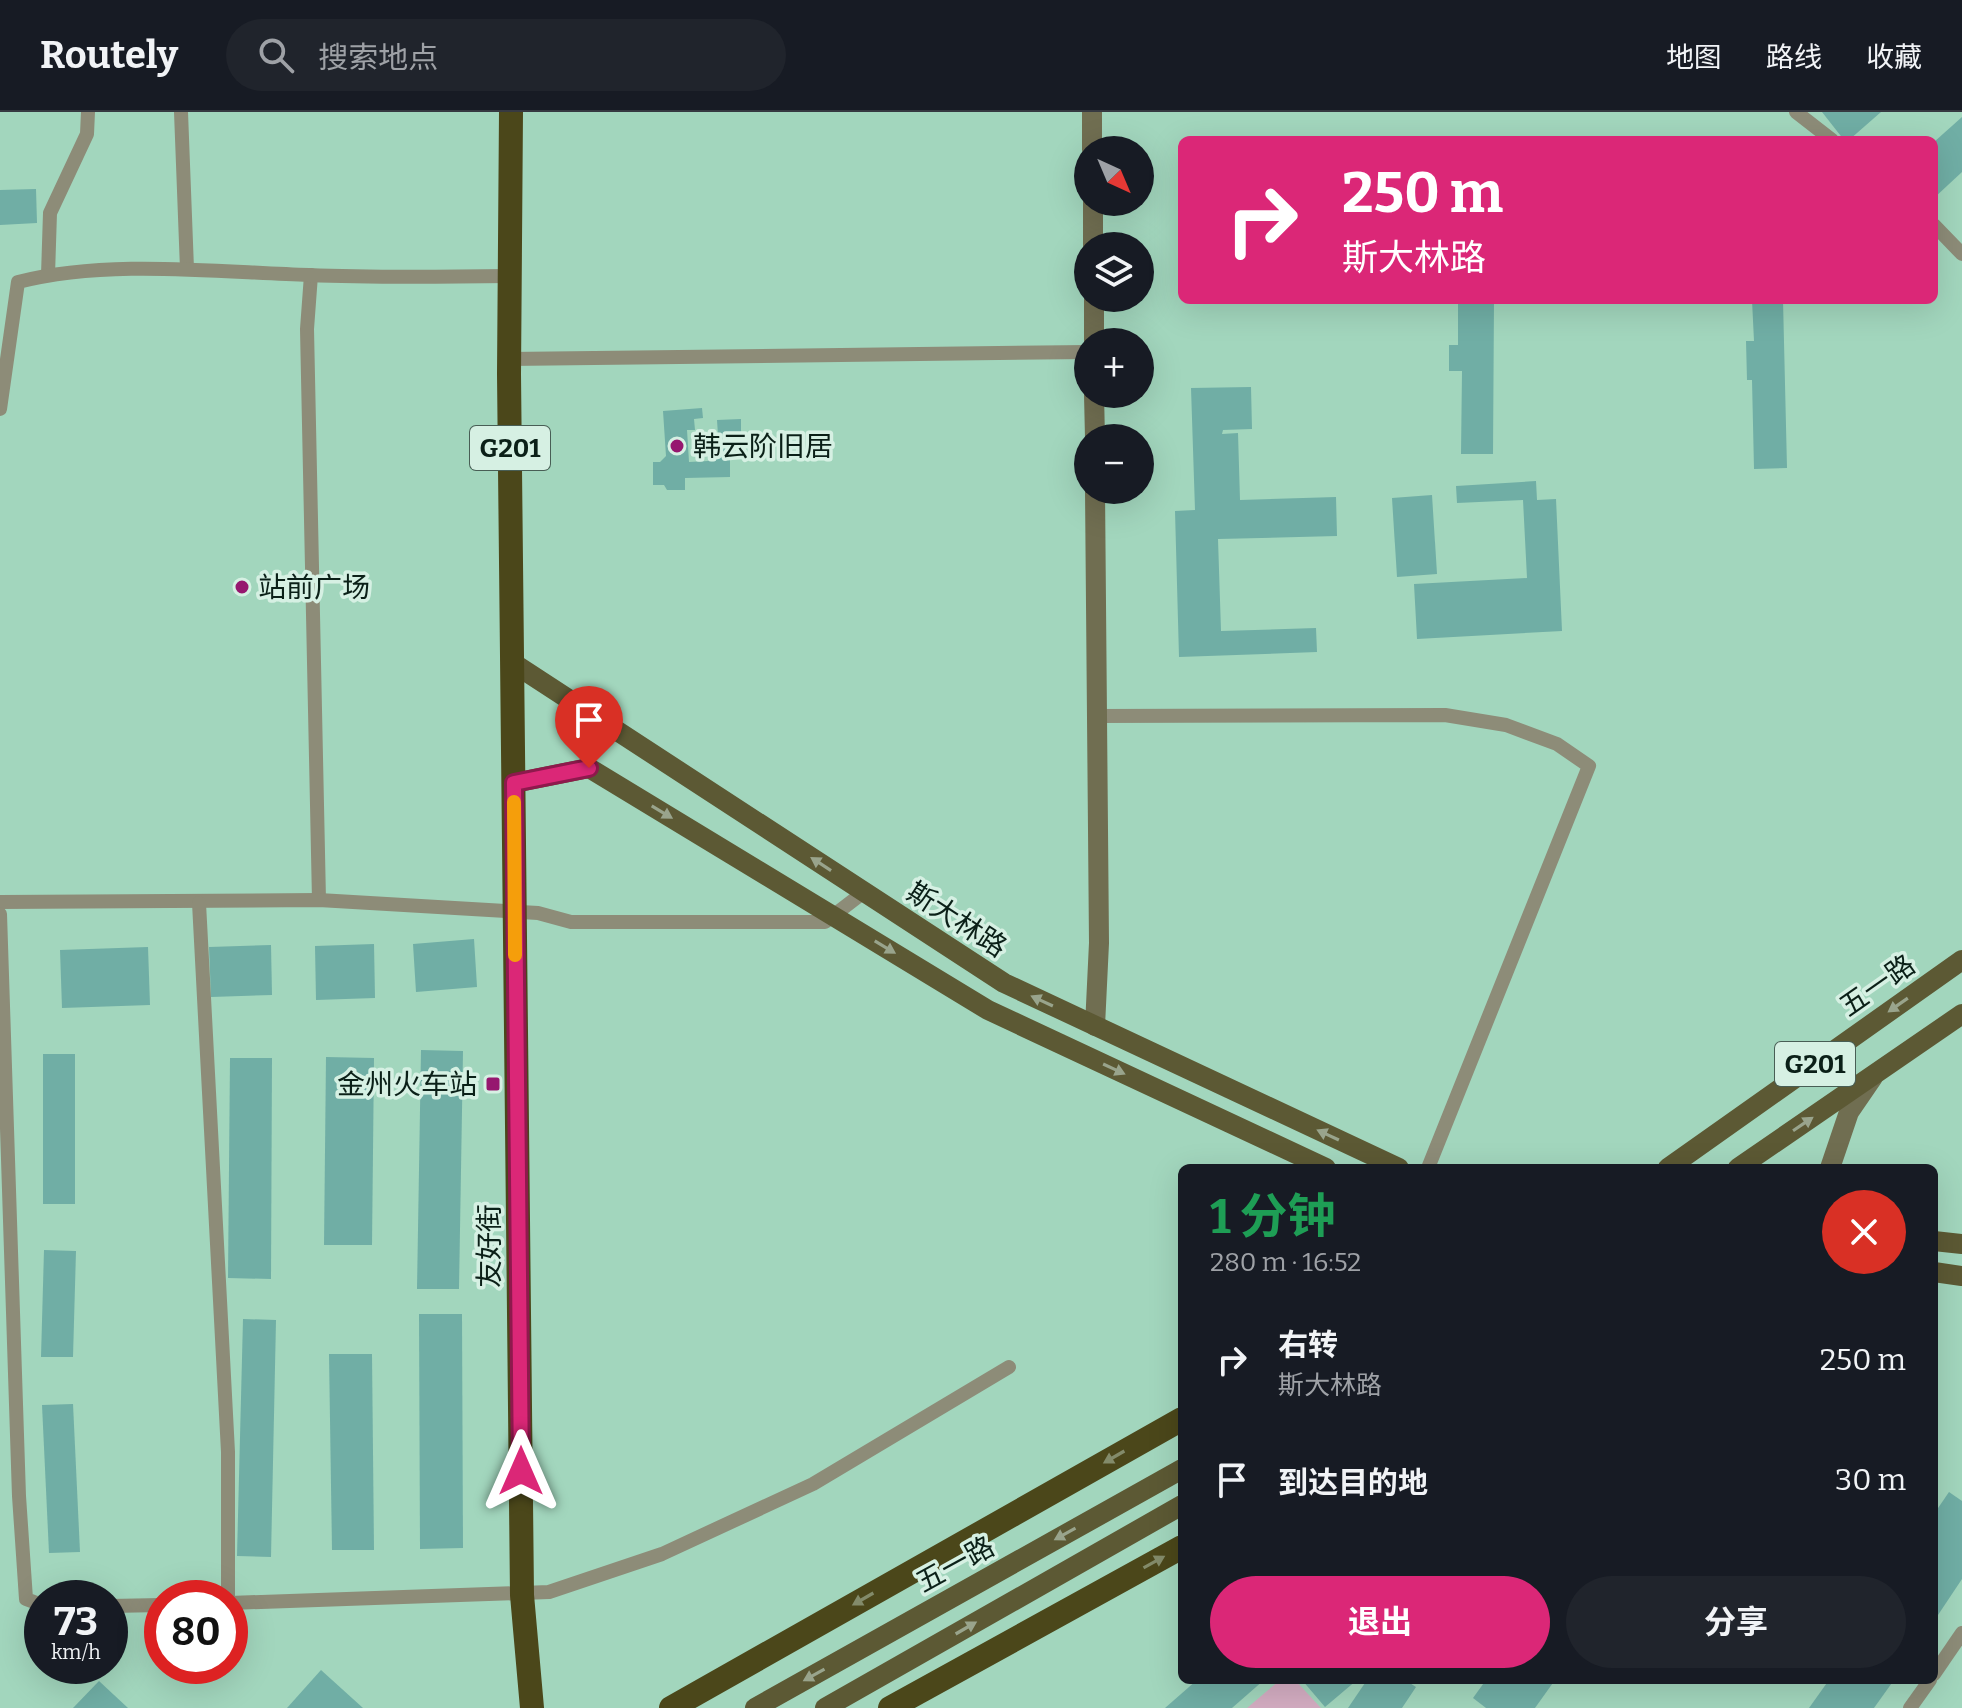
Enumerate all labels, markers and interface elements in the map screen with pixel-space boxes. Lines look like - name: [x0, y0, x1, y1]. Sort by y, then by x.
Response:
- search box: [226, 19, 786, 91]
- text: Routely: [40, 32, 178, 78]
- icon: search: [254, 33, 298, 77]
- text: 搜索地点: [318, 40, 438, 76]
- text: 地图: [1666, 41, 1722, 74]
- text: 路线: [1766, 41, 1822, 74]
- text: 收藏: [1866, 41, 1922, 74]
- north arrow: [1074, 136, 1154, 216]
- map controls: [1074, 136, 1154, 504]
- text: 250 m: [1342, 160, 1503, 227]
- icon: right: [1210, 168, 1314, 272]
- button: layers: [1074, 232, 1154, 312]
- text: 斯大林路: [1342, 236, 1486, 280]
- button: +: [1074, 328, 1154, 408]
- button: −: [1074, 424, 1154, 504]
- road number: G201: [470, 426, 550, 470]
- place label: 韩云阶旧居: [693, 430, 833, 463]
- marker: 韩云阶旧居: [668, 437, 686, 455]
- place label: 站前广场: [258, 571, 370, 604]
- marker: 站前广场: [233, 578, 251, 596]
- pin: [555, 686, 623, 768]
- icon: arrive: [567, 698, 611, 742]
- one-way arrow: [651, 805, 673, 819]
- one-way arrow: [811, 857, 832, 872]
- street label: 斯大林路: [901, 875, 1013, 964]
- one-way arrow: [874, 940, 896, 954]
- street label: 五一路: [1833, 948, 1921, 1023]
- one-way arrow: [1030, 994, 1054, 1008]
- one-way arrow: [1888, 997, 1909, 1012]
- road number: G201: [1775, 1042, 1855, 1086]
- one-way arrow: [1103, 1062, 1126, 1076]
- place label: 金州火车站: [337, 1068, 477, 1101]
- marker: 金州火车站: [484, 1075, 502, 1093]
- one-way arrow: [1792, 1117, 1813, 1132]
- one-way arrow: [1316, 1128, 1340, 1142]
- text: 1 分钟: [1210, 1188, 1335, 1246]
- button: close: [1822, 1190, 1906, 1274]
- street label: 友好街: [473, 1204, 506, 1288]
- text: 280 m · 16:52: [1210, 1247, 1361, 1278]
- text: 右转: [1278, 1327, 1338, 1363]
- icon: right: [1210, 1338, 1254, 1382]
- text: 250 m: [1820, 1342, 1906, 1378]
- text: 斯大林路: [1278, 1370, 1382, 1401]
- position arrow: [479, 1429, 563, 1513]
- one-way arrow: [1103, 1450, 1125, 1464]
- icon: arrive: [1210, 1458, 1254, 1502]
- text: 30 m: [1835, 1462, 1906, 1498]
- text: 到达目的地: [1278, 1465, 1428, 1501]
- one-way arrow: [1054, 1527, 1076, 1541]
- street label: 五一路: [911, 1530, 1000, 1599]
- one-way arrow: [1143, 1556, 1166, 1569]
- button: 退出: [1210, 1576, 1550, 1668]
- button: 分享: [1566, 1576, 1906, 1668]
- speed limit sign: 80: [144, 1580, 248, 1684]
- one-way arrow: [852, 1592, 875, 1606]
- text: 73: [54, 1598, 98, 1646]
- one-way arrow: [955, 1621, 977, 1635]
- text: km/h: [51, 1640, 101, 1664]
- one-way arrow: [803, 1668, 825, 1682]

